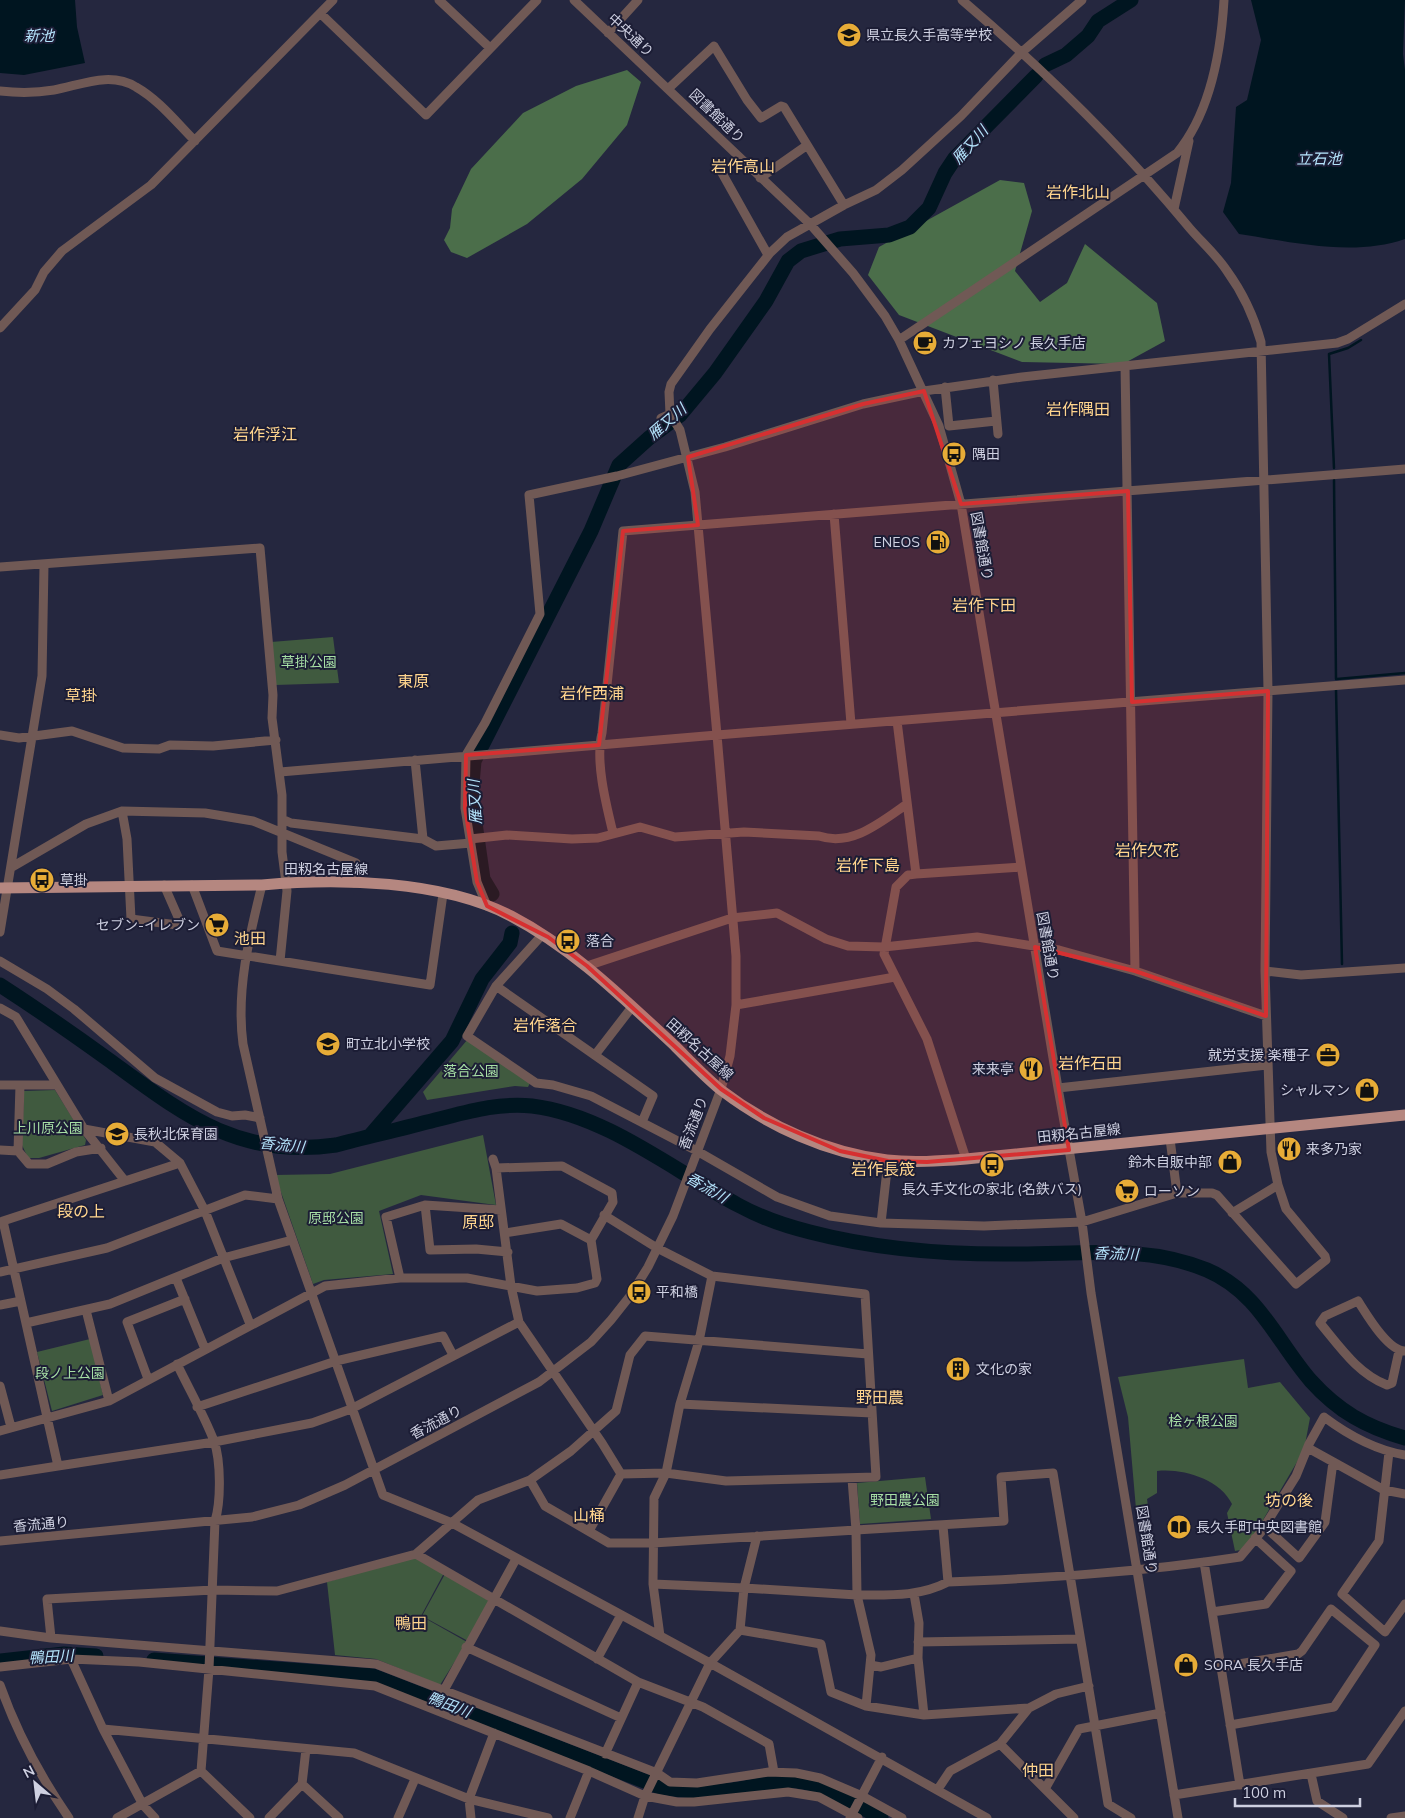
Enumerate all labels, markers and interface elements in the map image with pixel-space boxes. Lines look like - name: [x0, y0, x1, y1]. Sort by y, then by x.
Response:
- street label: 中央通り: [604, 9, 658, 61]
- school or university icon: 県立長久手高等学校: [836, 22, 862, 48]
- water label: 新池: [24, 26, 56, 45]
- place label: 県立長久手高等学校: [866, 26, 992, 44]
- street label: 図書館通り: [686, 85, 748, 147]
- water label: 雁又川: [948, 120, 993, 168]
- water label: 立石池: [1296, 149, 1343, 168]
- district label: 岩作高山: [711, 156, 775, 176]
- district label: 岩作北山: [1046, 182, 1110, 202]
- cafe icon: カフェヨシノ 長久手店: [912, 330, 938, 356]
- place label: カフェヨシノ 長久手店: [942, 334, 1086, 352]
- water label: 雁又川: [643, 398, 691, 444]
- district label: 岩作隅田: [1046, 399, 1110, 419]
- district label: 岩作浮江: [233, 424, 297, 444]
- bus stop icon: 隅田: [941, 441, 967, 467]
- place label: 隅田: [972, 445, 1000, 463]
- street label: 図書館通り: [967, 510, 997, 582]
- fuel station icon: ENEOS: [925, 529, 951, 555]
- place label: ENEOS: [874, 533, 920, 551]
- district label: 岩作下田: [952, 595, 1016, 615]
- park label: 草掛公園: [281, 653, 337, 671]
- district label: 東原: [397, 671, 429, 691]
- district label: 岩作西浦: [560, 683, 624, 703]
- district label: 草掛: [65, 685, 97, 705]
- water label: 雁又川: [464, 777, 485, 825]
- district label: 岩作欠花: [1115, 840, 1179, 860]
- district label: 岩作下島: [836, 855, 900, 875]
- street label: 田籾名古屋線: [284, 860, 368, 878]
- bus stop icon: 草掛: [29, 867, 55, 893]
- place label: 草掛: [60, 871, 88, 889]
- street label: 図書館通り: [1033, 910, 1063, 982]
- supermarket icon: セブン-イレブン: [204, 912, 230, 938]
- place label: セブン-イレブン: [96, 916, 200, 934]
- district label: 池田: [234, 928, 266, 948]
- bus stop icon: 落合: [555, 928, 581, 954]
- place label: 落合: [586, 932, 614, 950]
- street label: 田籾名古屋線: [663, 1014, 737, 1084]
- district label: 岩作落合: [513, 1015, 577, 1035]
- school or university icon: 町立北小学校: [315, 1031, 341, 1057]
- place label: 町立北小学校: [346, 1035, 430, 1053]
- office icon: 就労支援 楽種子: [1315, 1042, 1341, 1068]
- place label: 就労支援 楽種子: [1208, 1046, 1310, 1064]
- district label: 岩作石田: [1058, 1053, 1122, 1073]
- restaurant icon: 来来亭: [1018, 1056, 1044, 1082]
- place label: 来来亭: [972, 1060, 1014, 1078]
- park label: 落合公園: [443, 1062, 499, 1080]
- shop icon: シャルマン: [1354, 1077, 1380, 1103]
- place label: シャルマン: [1280, 1081, 1350, 1099]
- street label: 香流通り: [675, 1094, 711, 1152]
- park label: 上川原公園: [13, 1119, 83, 1137]
- street label: 田籾名古屋線: [1036, 1120, 1122, 1146]
- school or university icon: 長秋北保育園: [104, 1121, 130, 1147]
- place label: 長秋北保育園: [134, 1125, 218, 1143]
- water label: 香流川: [259, 1133, 307, 1157]
- restaurant icon: 来多乃家: [1276, 1136, 1302, 1162]
- place label: 来多乃家: [1306, 1140, 1362, 1158]
- shop icon: 鈴木自販中部: [1217, 1149, 1243, 1175]
- bus stop icon: 長久手文化の家北 (名鉄バス): [979, 1152, 1005, 1178]
- place label: 鈴木自販中部: [1128, 1153, 1212, 1171]
- district label: 岩作長筬: [851, 1159, 915, 1179]
- water label: 香流川: [683, 1168, 733, 1208]
- supermarket icon: ローソン: [1114, 1178, 1140, 1204]
- place label: 長久手文化の家北 (名鉄バス): [902, 1180, 1082, 1198]
- place label: ローソン: [1144, 1182, 1200, 1200]
- district label: 段の上: [57, 1201, 105, 1221]
- park label: 原邸公園: [308, 1209, 364, 1227]
- district label: 原邸: [462, 1212, 494, 1232]
- water label: 香流川: [1093, 1243, 1141, 1264]
- bus stop icon: 平和橋: [626, 1279, 652, 1305]
- place label: 平和橋: [656, 1283, 698, 1301]
- building icon: 文化の家: [945, 1356, 971, 1382]
- place label: 文化の家: [976, 1360, 1032, 1378]
- park label: 段ノ上公園: [35, 1364, 105, 1382]
- district label: 野田農: [856, 1387, 904, 1407]
- street label: 香流通り: [407, 1401, 465, 1443]
- park label: 桧ヶ根公園: [1168, 1412, 1238, 1430]
- district label: 坊の後: [1265, 1490, 1313, 1510]
- park label: 野田農公園: [870, 1491, 940, 1509]
- street label: 図書館通り: [1133, 1504, 1161, 1576]
- district label: 山桶: [573, 1505, 605, 1525]
- street label: 香流通り: [12, 1513, 70, 1535]
- library icon: 長久手町中央図書館: [1166, 1514, 1192, 1540]
- place label: 長久手町中央図書館: [1196, 1518, 1322, 1536]
- district label: 鴨田: [395, 1613, 427, 1633]
- water label: 鴨田川: [28, 1646, 76, 1667]
- shop icon: SORA 長久手店: [1173, 1652, 1199, 1678]
- place label: SORA 長久手店: [1204, 1656, 1303, 1674]
- water label: 鴨田川: [425, 1688, 475, 1722]
- north arrow: [10, 1758, 60, 1808]
- district label: 仲田: [1022, 1760, 1054, 1780]
- text: N: [20, 1761, 38, 1782]
- scale bar: [1235, 1776, 1360, 1808]
- text: 100 m: [1242, 1783, 1286, 1802]

